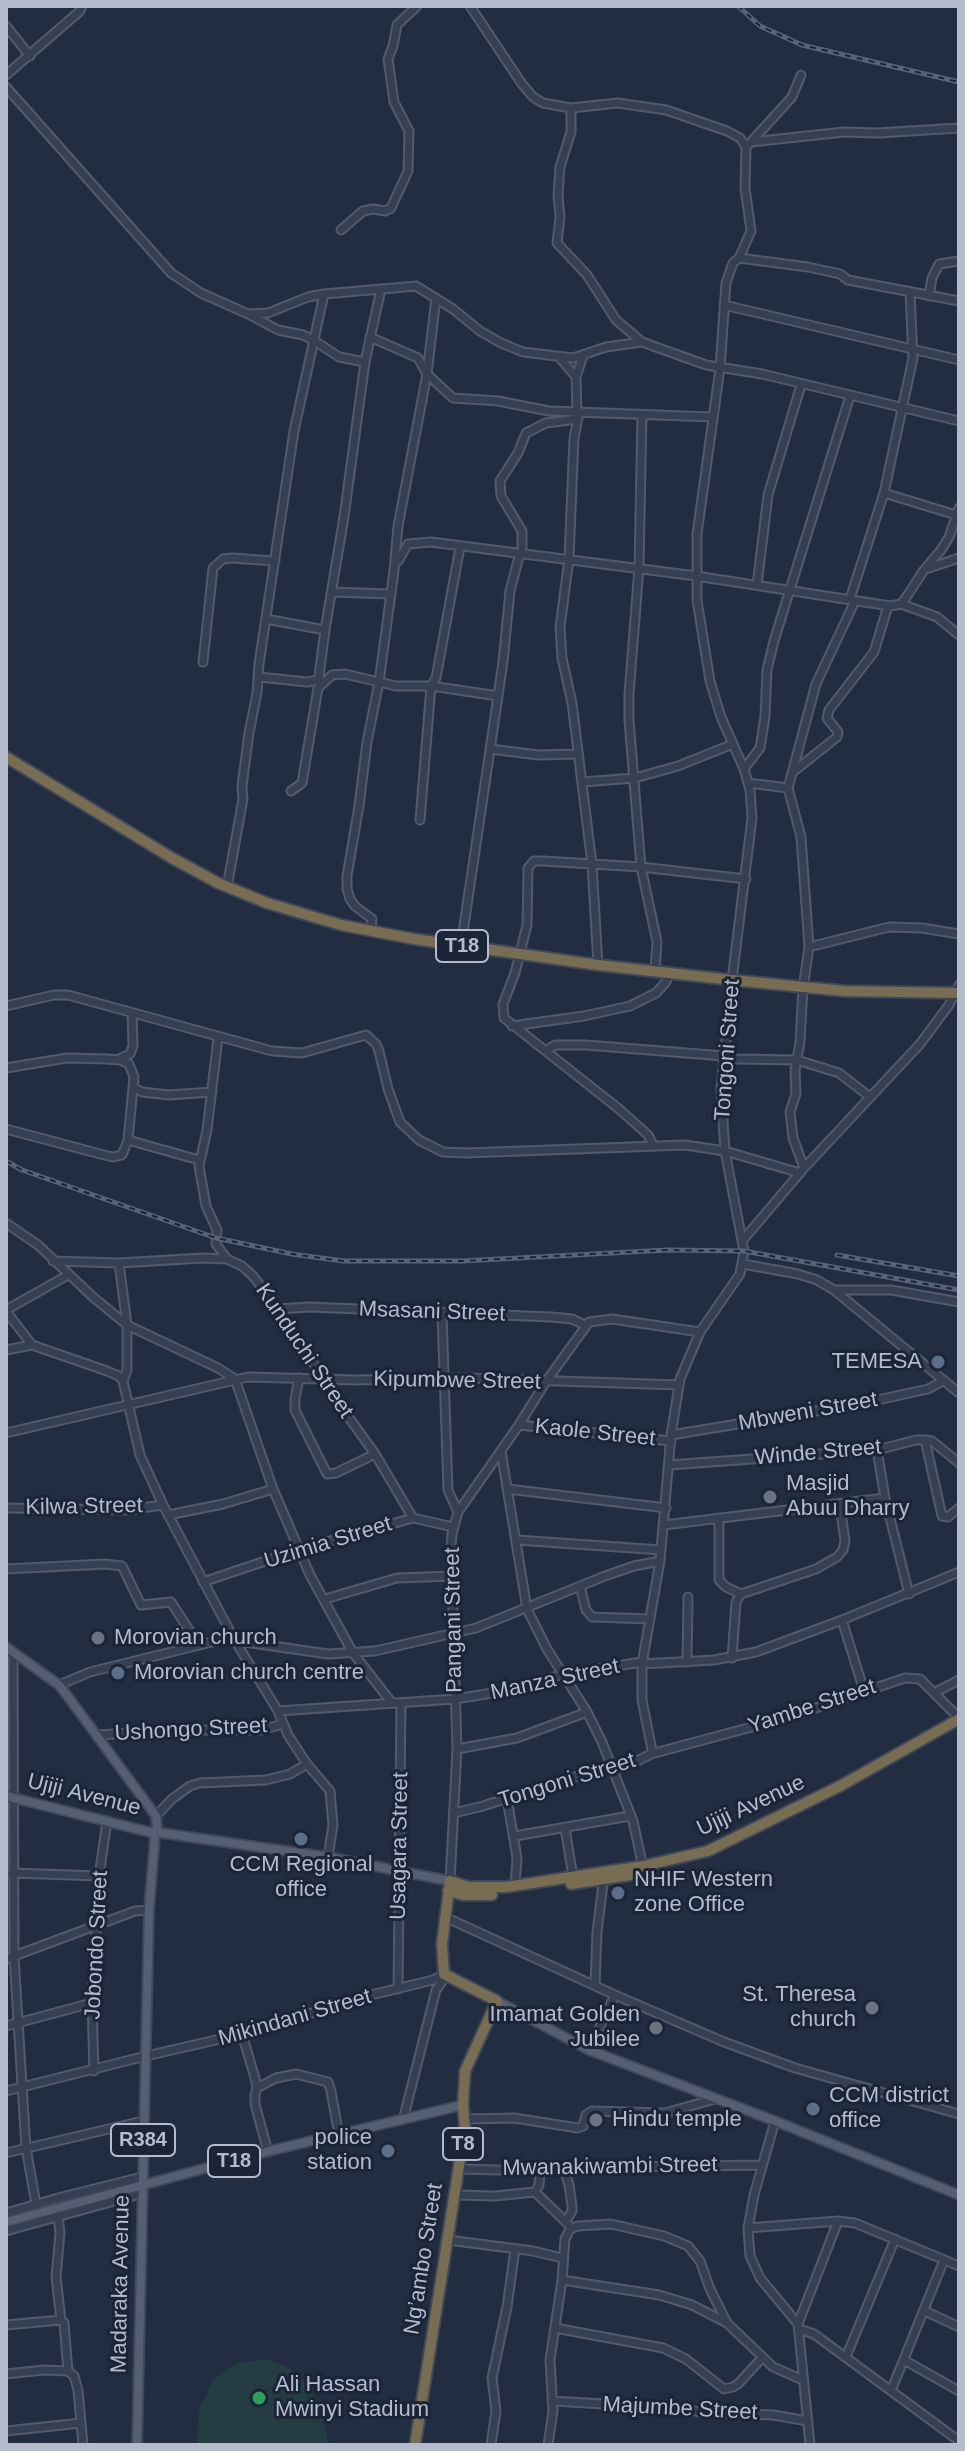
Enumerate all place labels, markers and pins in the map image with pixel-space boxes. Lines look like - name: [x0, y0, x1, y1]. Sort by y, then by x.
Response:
- place label: TEMESA: [832, 1349, 922, 1375]
- marker: TEMESA: [929, 1353, 947, 1371]
- place label: Masjid Abuu Dharry: [786, 1471, 910, 1522]
- marker: Masjid Abuu Dharry: [761, 1488, 779, 1506]
- place label: Morovian church: [114, 1625, 277, 1651]
- marker: Morovian church: [89, 1629, 107, 1647]
- place label: Morovian church centre: [134, 1660, 364, 1686]
- marker: Morovian church centre: [109, 1664, 127, 1682]
- marker: CCM Regional office: [292, 1830, 310, 1848]
- place label: CCM Regional office: [229, 1852, 373, 1904]
- place label: NHIF Western zone Office: [634, 1867, 773, 1918]
- marker: NHIF Western zone Office: [609, 1884, 627, 1902]
- place label: St. Theresa church: [742, 1982, 856, 2034]
- marker: St. Theresa church: [863, 1999, 881, 2017]
- place label: Imamat Golden Jubilee: [490, 2002, 640, 2054]
- marker: Imamat Golden Jubilee: [647, 2019, 665, 2037]
- place label: CCM district office: [829, 2083, 949, 2134]
- marker: CCM district office: [804, 2100, 822, 2118]
- place label: Hindu temple: [612, 2107, 742, 2133]
- marker: Hindu temple: [587, 2111, 605, 2129]
- place label: police station: [307, 2125, 372, 2176]
- marker: police station: [379, 2142, 397, 2160]
- place label: Ali Hassan Mwinyi Stadium: [275, 2372, 429, 2424]
- marker: Ali Hassan Mwinyi Stadium: [250, 2389, 268, 2407]

